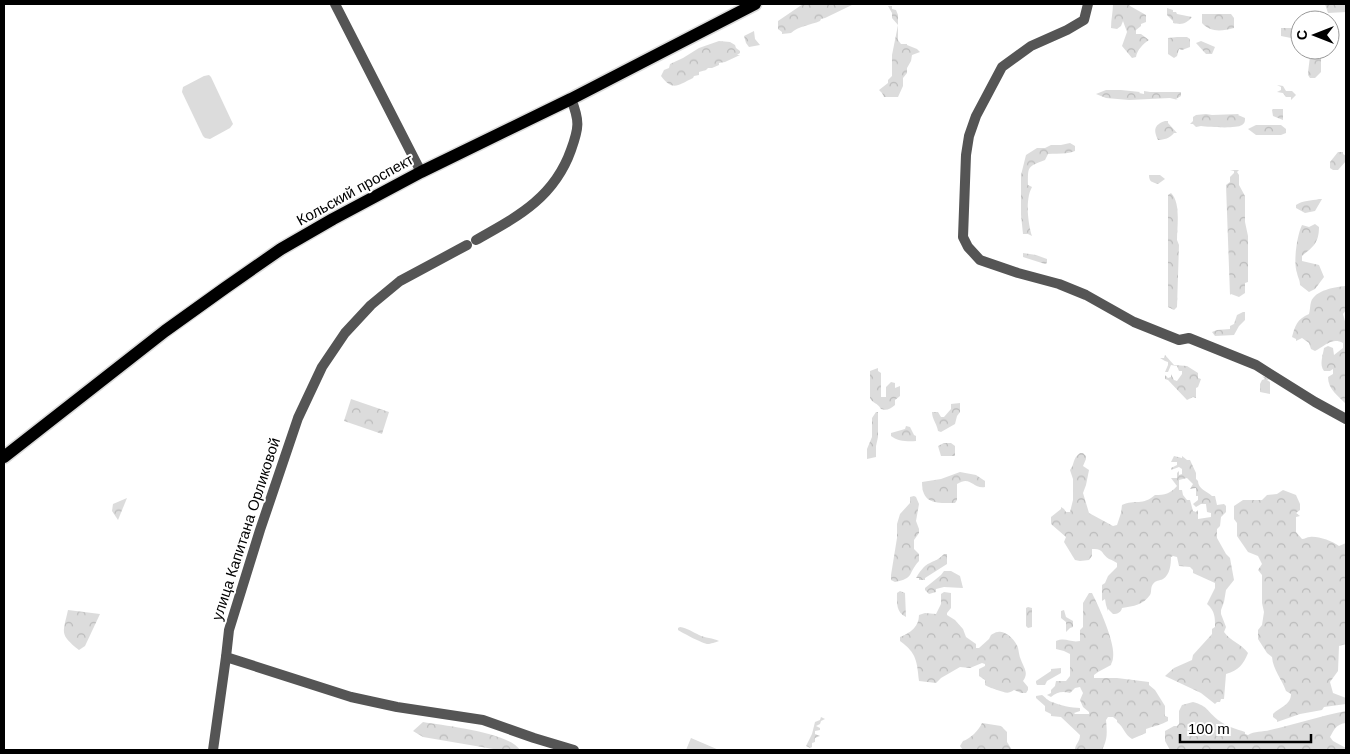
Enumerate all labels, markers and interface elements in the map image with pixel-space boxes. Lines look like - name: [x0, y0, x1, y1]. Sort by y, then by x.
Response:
- north arrow: [1290, 10, 1340, 60]
- text: С: [1294, 30, 1310, 40]
- street label: Кольский проспект: [293, 150, 416, 229]
- street label: улица Капитана Орликовой: [208, 435, 283, 622]
- scale bar: [1180, 712, 1311, 744]
- text: 100 m: [1188, 720, 1230, 737]

